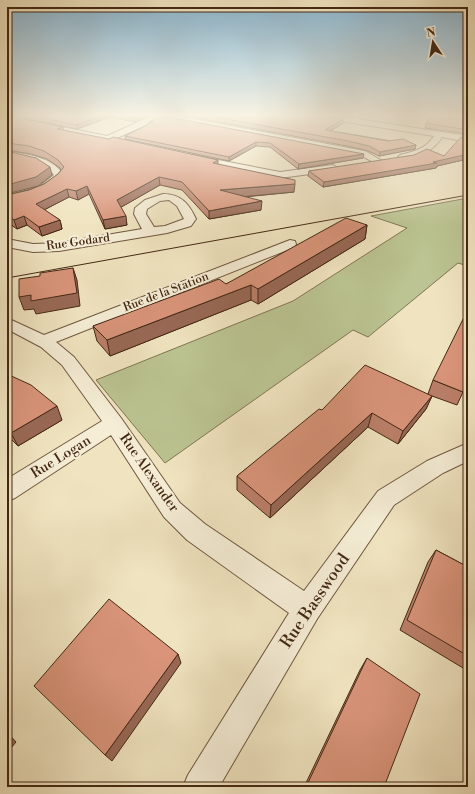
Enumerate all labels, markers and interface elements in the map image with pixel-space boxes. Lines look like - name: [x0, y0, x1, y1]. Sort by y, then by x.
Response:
- north arrow: [413, 22, 453, 62]
- text: N: [425, 25, 437, 41]
- street label: Rue Godard: [45, 230, 111, 254]
- street label: Rue de la Station: [121, 269, 211, 315]
- street label: Rue Alexander: [115, 430, 183, 516]
- street label: Rue Logan: [28, 431, 95, 483]
- street label: Rue Basswood: [275, 549, 355, 653]

